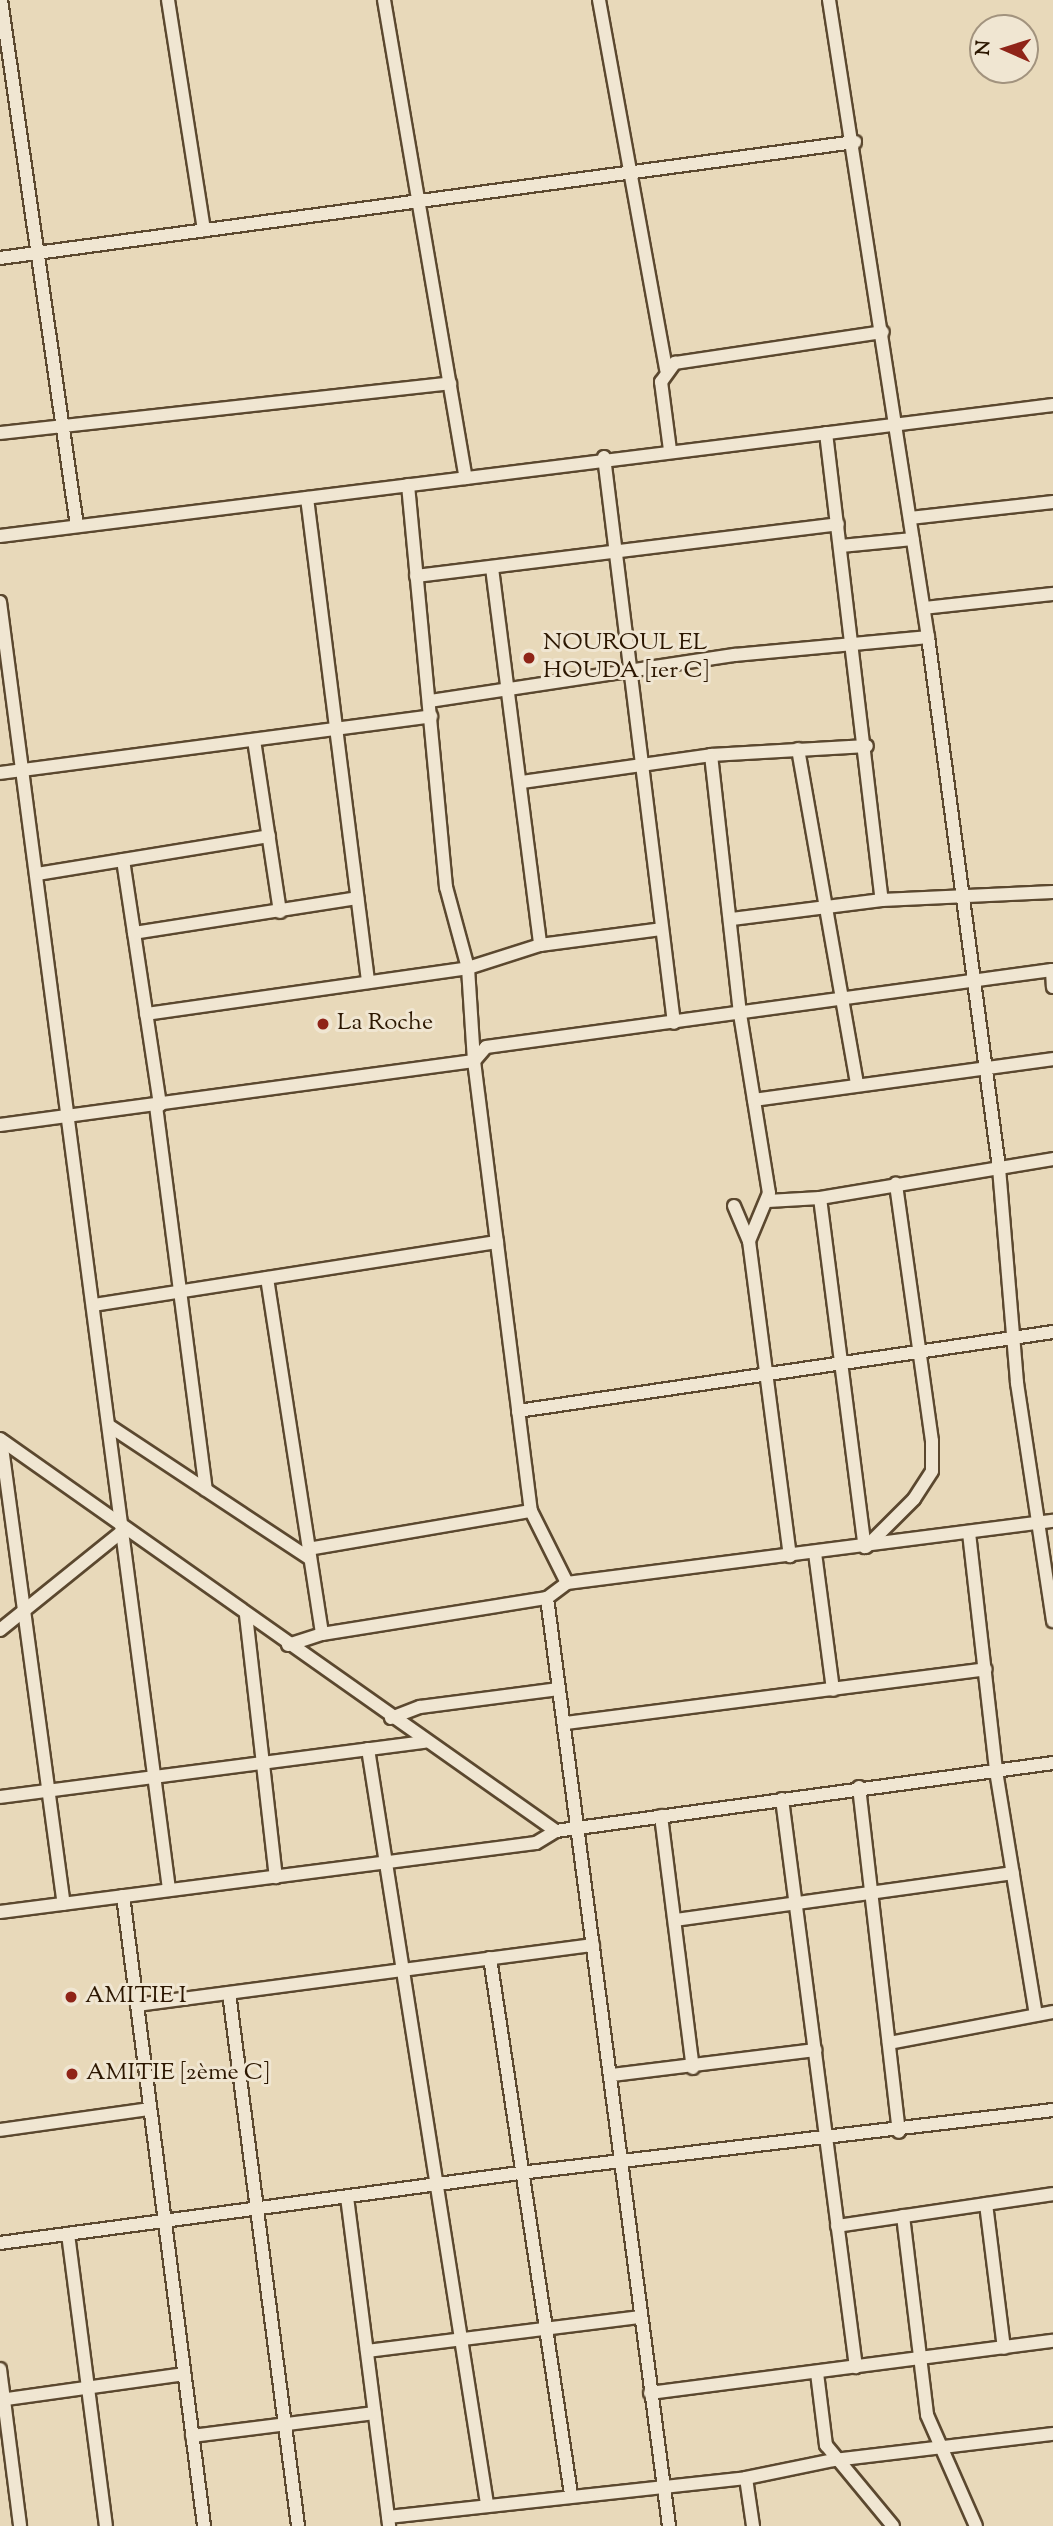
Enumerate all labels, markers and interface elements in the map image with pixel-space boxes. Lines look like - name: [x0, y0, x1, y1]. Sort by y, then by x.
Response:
- north arrow: [969, 14, 1039, 84]
- text: N: [971, 40, 998, 56]
- place label: NOUROUL EL HOUDA [1er C]: [543, 630, 710, 686]
- marker: NOUROUL EL HOUDA [1er C]: [521, 650, 537, 666]
- place label: La Roche: [337, 1010, 433, 1038]
- marker: La Roche: [315, 1016, 331, 1032]
- place label: AMITIE I: [85, 1983, 187, 2011]
- marker: AMITIE I: [63, 1989, 79, 2005]
- place label: AMITIE [2ème C]: [86, 2060, 270, 2088]
- marker: AMITIE [2ème C]: [64, 2066, 80, 2082]

